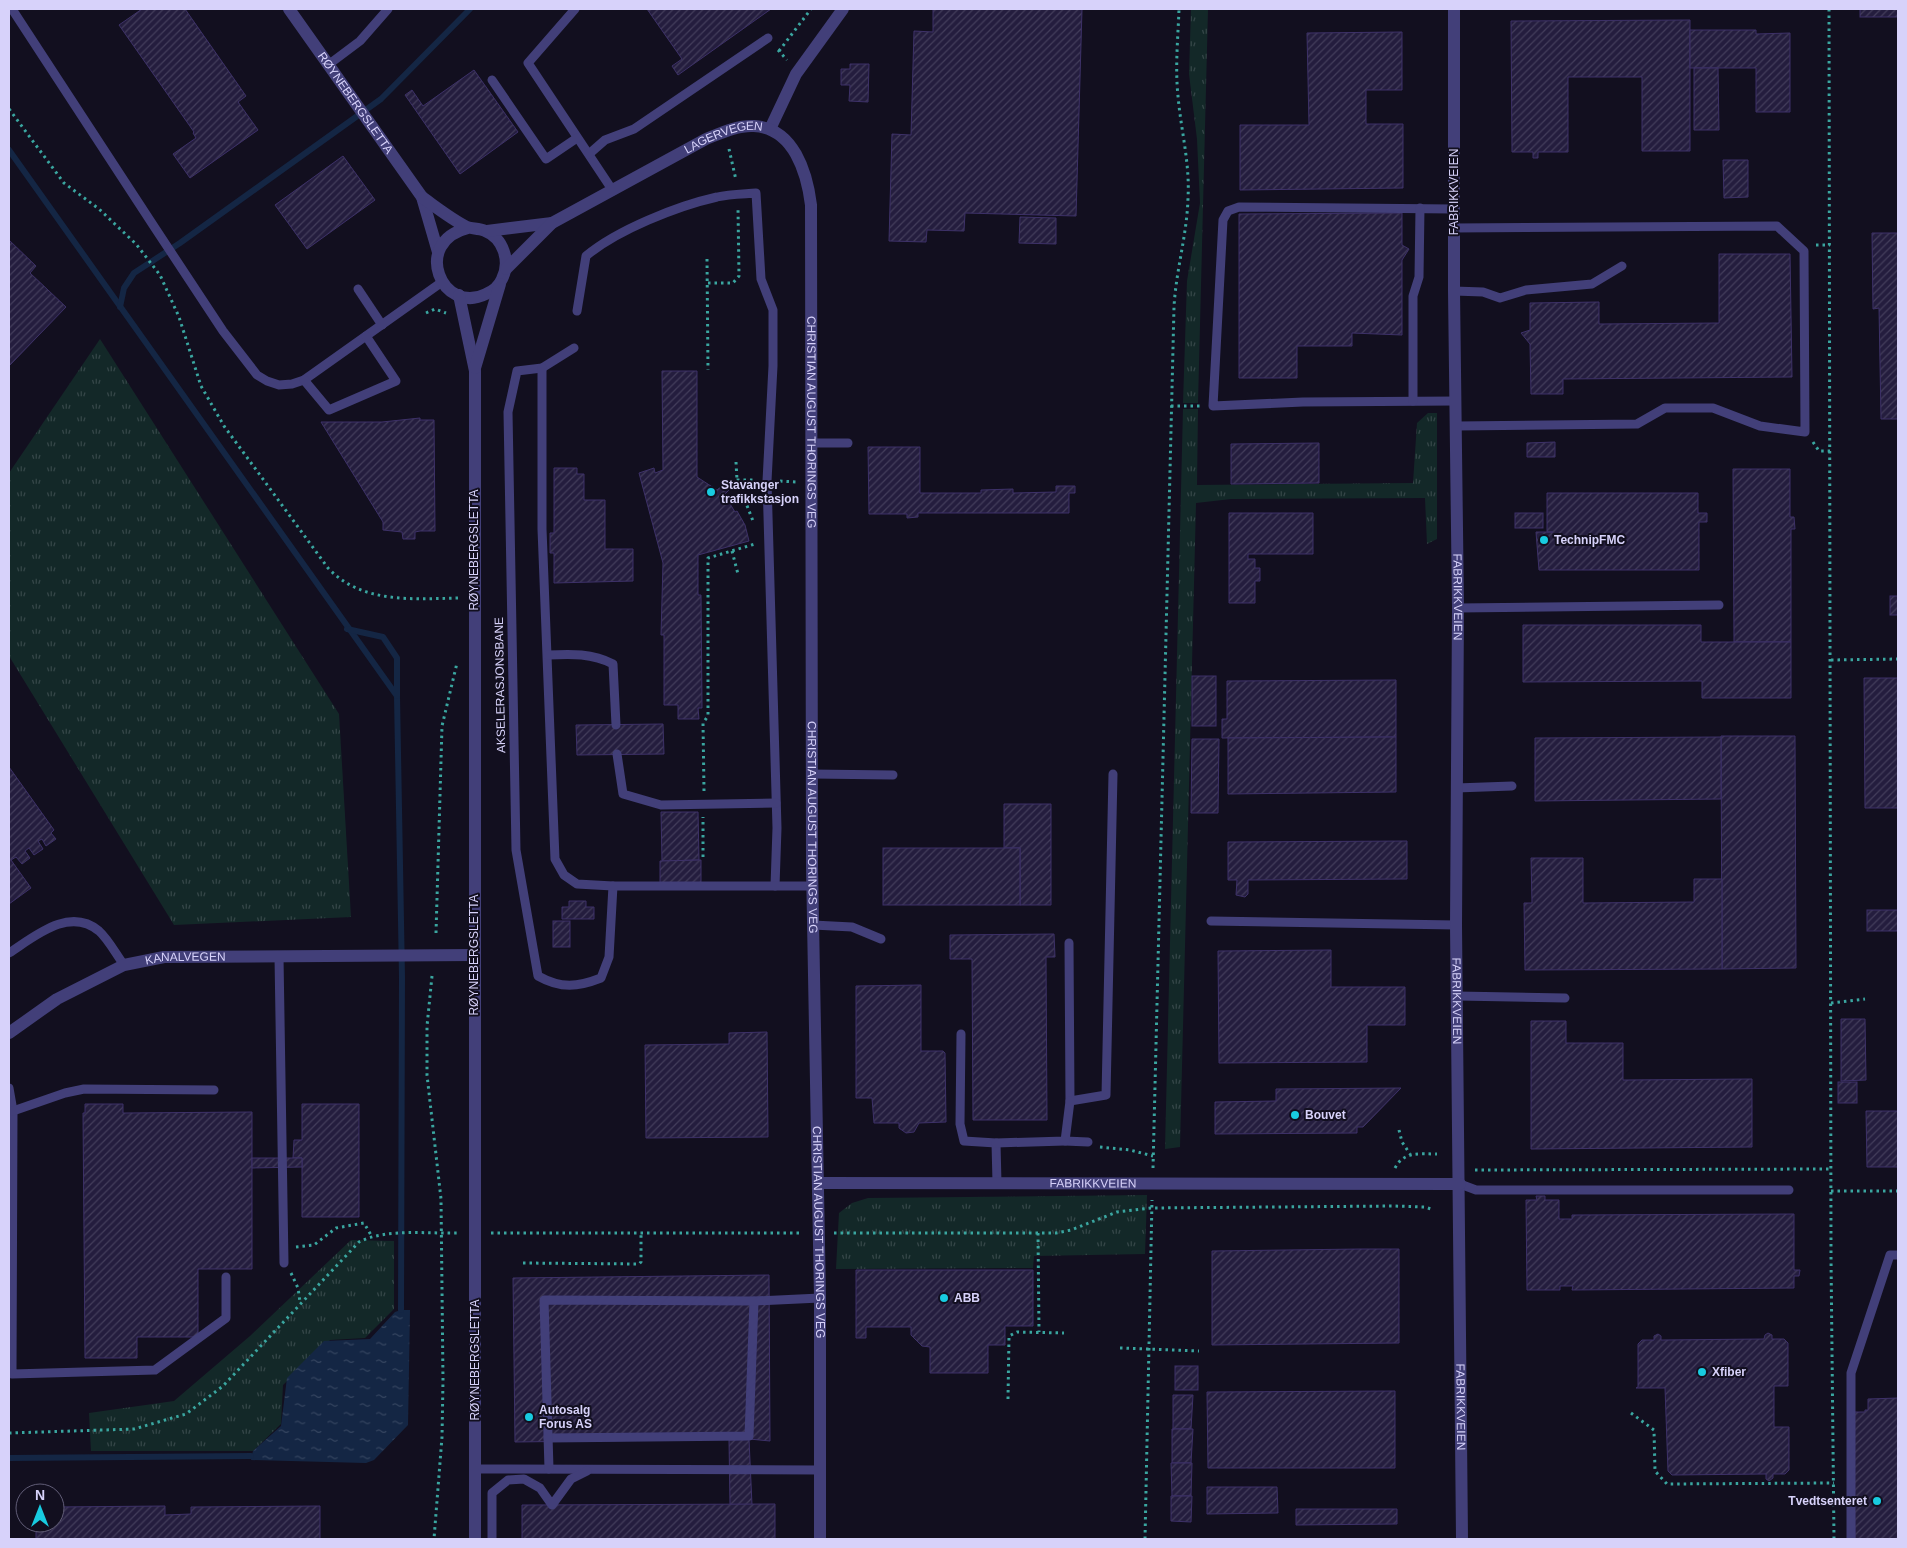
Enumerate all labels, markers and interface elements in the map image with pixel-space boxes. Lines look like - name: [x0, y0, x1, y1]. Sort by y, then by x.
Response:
- street label: RØYNEBERGSLETTA: [315, 49, 396, 156]
- street label: LAGERVEGEN: [682, 119, 764, 157]
- street label: FABRIKKVEIEN: [1447, 149, 1461, 235]
- street label: CHRISTIAN AUGUST THORINGS VEG: [804, 316, 818, 528]
- place label: Stavanger trafikkstasjon: [721, 478, 799, 506]
- marker: Stavanger trafikkstasjon: [705, 486, 717, 498]
- street label: RØYNEBERGSLETTA: [467, 489, 481, 611]
- place label: TechnipFMC: [1554, 533, 1625, 547]
- marker: TechnipFMC: [1538, 534, 1550, 546]
- street label: FABRIKKVEIEN: [1450, 553, 1465, 640]
- street label: AKSELERASJONSBANE: [492, 617, 508, 753]
- street label: CHRISTIAN AUGUST THORINGS VEG: [805, 721, 820, 934]
- street label: RØYNEBERGSLETTA: [467, 894, 481, 1016]
- street label: KANALVEGEN: [144, 950, 226, 968]
- street label: FABRIKKVEIEN: [1449, 957, 1464, 1044]
- place label: Bouvet: [1305, 1108, 1346, 1122]
- marker: Bouvet: [1289, 1109, 1301, 1121]
- street label: CHRISTIAN AUGUST THORINGS VEG: [810, 1126, 827, 1338]
- street label: FABRIKKVEIEN: [1050, 1176, 1136, 1190]
- place label: ABB: [954, 1291, 980, 1305]
- marker: ABB: [938, 1292, 950, 1304]
- street label: RØYNEBERGSLETTA: [468, 1299, 482, 1421]
- street label: FABRIKKVEIEN: [1453, 1363, 1468, 1450]
- place label: Xfiber: [1712, 1365, 1746, 1379]
- marker: Xfiber: [1696, 1366, 1708, 1378]
- place label: Autosalg Forus AS: [539, 1403, 592, 1431]
- marker: Autosalg Forus AS: [523, 1411, 535, 1423]
- north arrow: [15, 1483, 65, 1533]
- text: N: [35, 1487, 45, 1503]
- place label: Tvedtsenteret: [1788, 1494, 1867, 1508]
- marker: Tvedtsenteret: [1871, 1495, 1883, 1507]

